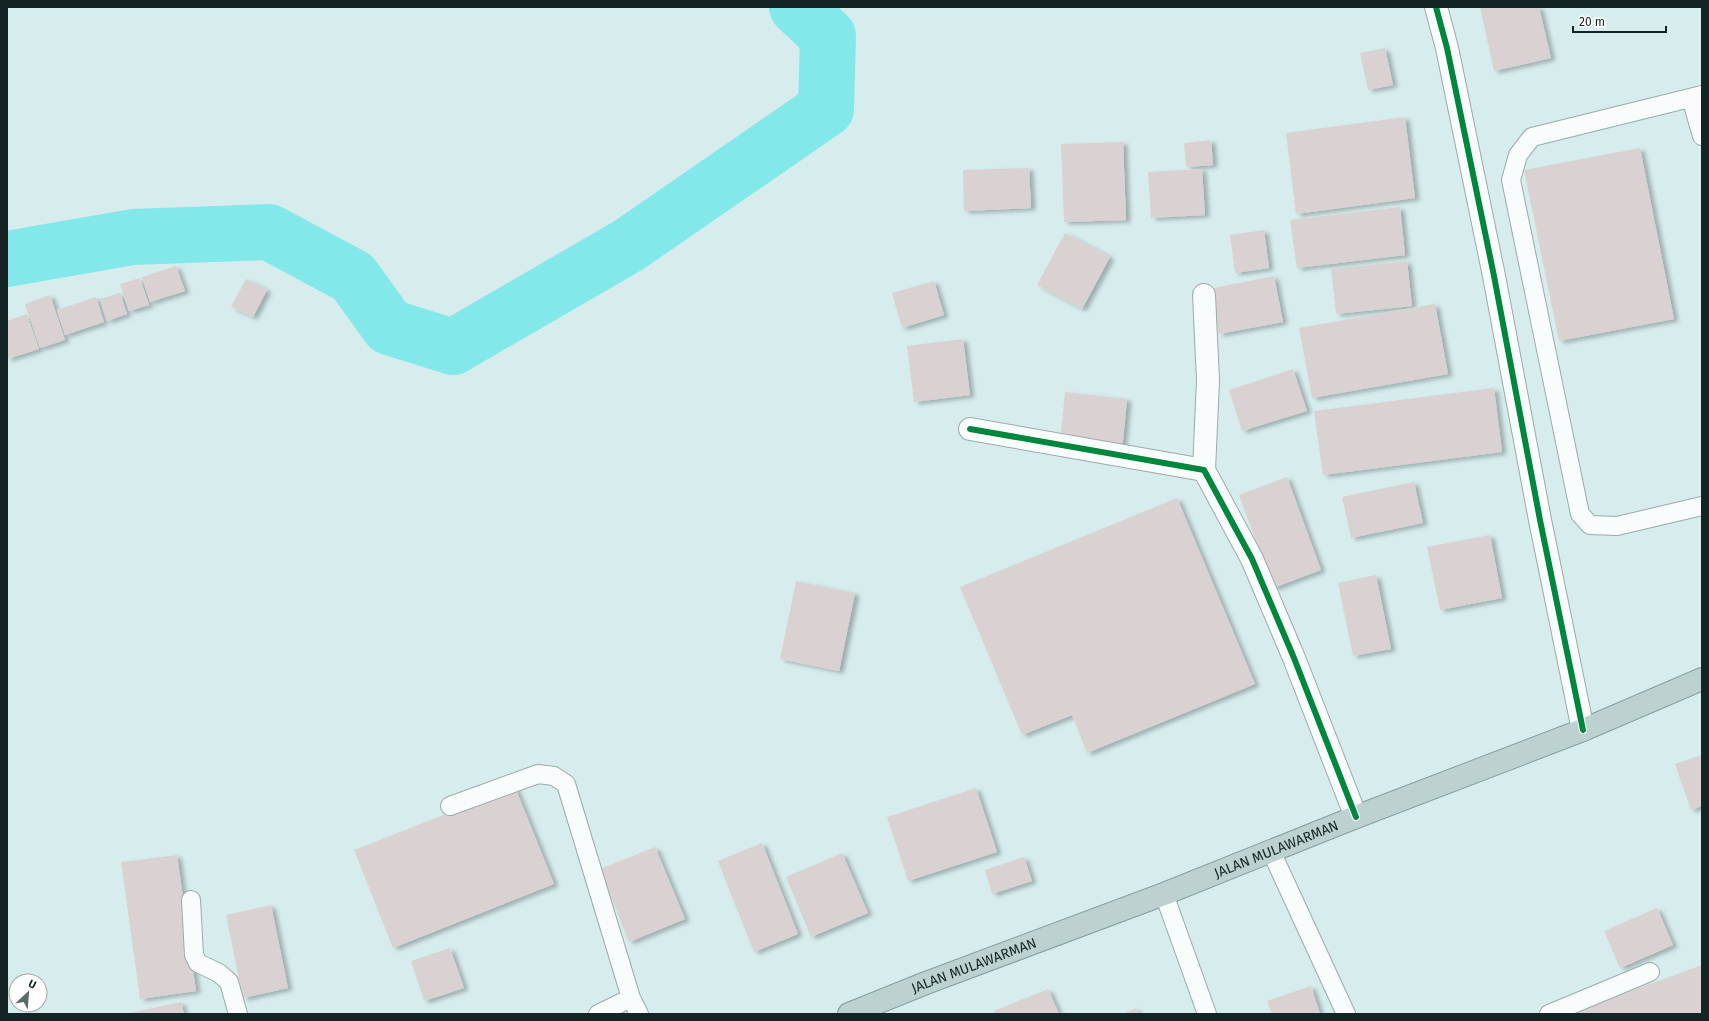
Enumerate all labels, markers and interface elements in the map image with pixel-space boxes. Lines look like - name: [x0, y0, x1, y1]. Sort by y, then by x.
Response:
- scale bar: [1573, 8, 1666, 34]
- text: 20 m: [1579, 15, 1605, 29]
- street label: JALAN MULAWARMAN: [1212, 817, 1341, 882]
- street label: JALAN MULAWARMAN: [909, 934, 1039, 997]
- north arrow: [8, 973, 48, 1013]
- text: U: [26, 977, 38, 992]

